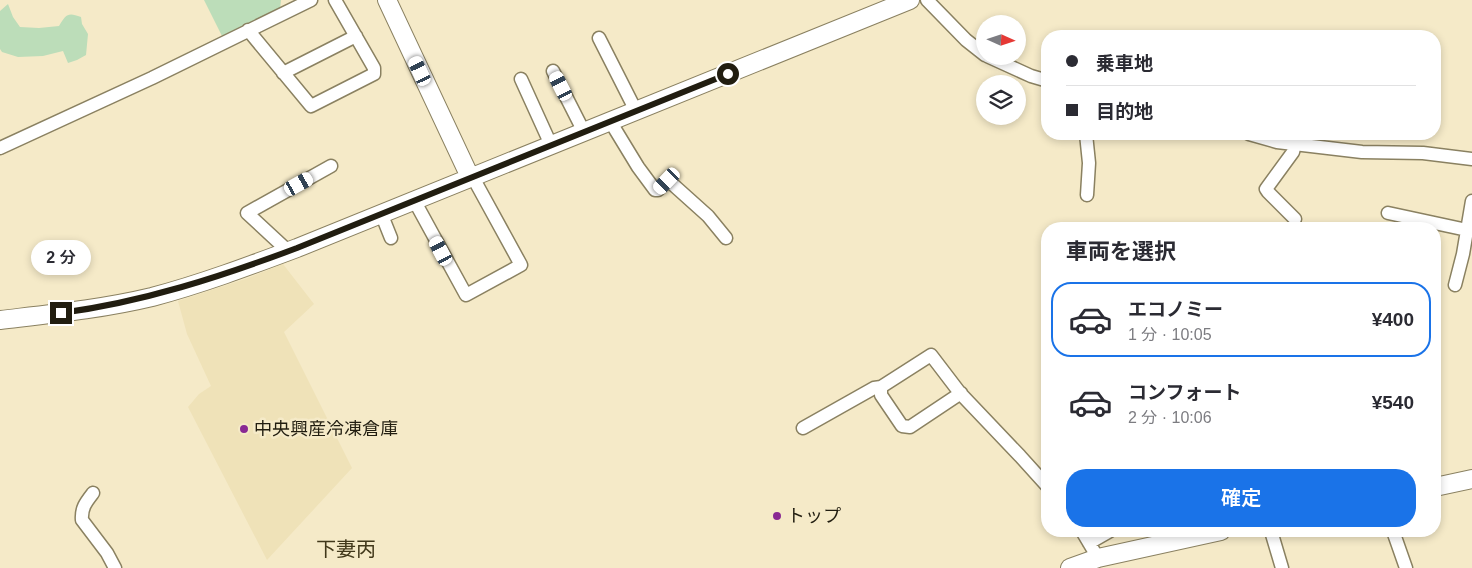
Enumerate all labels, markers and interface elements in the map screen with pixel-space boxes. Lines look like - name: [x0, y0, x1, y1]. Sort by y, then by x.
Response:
- north arrow: [976, 15, 1026, 65]
- map controls: [976, 15, 1026, 125]
- text: 乗車地: [1096, 53, 1153, 74]
- car: [406, 54, 433, 88]
- route start: [717, 63, 739, 85]
- car: [547, 69, 574, 103]
- button: layers: [976, 75, 1026, 125]
- text: 目的地: [1096, 101, 1153, 122]
- car: [651, 165, 682, 197]
- car: [282, 170, 315, 198]
- car: [427, 234, 454, 268]
- text: 車両を選択: [1066, 239, 1176, 264]
- callout: 2 分: [31, 240, 91, 276]
- text: 2 分: [46, 249, 76, 266]
- icon: car: [1068, 297, 1113, 342]
- text: エコノミー: [1128, 299, 1223, 320]
- route end: [50, 302, 72, 324]
- text: ¥400: [1372, 309, 1414, 330]
- text: 1 分 · 10:05: [1128, 326, 1212, 343]
- icon: car: [1068, 380, 1113, 425]
- text: コンフォート: [1128, 382, 1241, 403]
- text: ¥540: [1372, 392, 1414, 413]
- text: 2 分 · 10:06: [1128, 409, 1212, 426]
- place label: 中央興産冷凍倉庫: [254, 419, 398, 439]
- marker: 中央興産冷凍倉庫: [238, 423, 250, 435]
- button: 確定: [1066, 469, 1416, 527]
- place label: トップ: [787, 506, 841, 526]
- marker: トップ: [771, 510, 783, 522]
- district label: 下妻丙: [316, 538, 376, 560]

